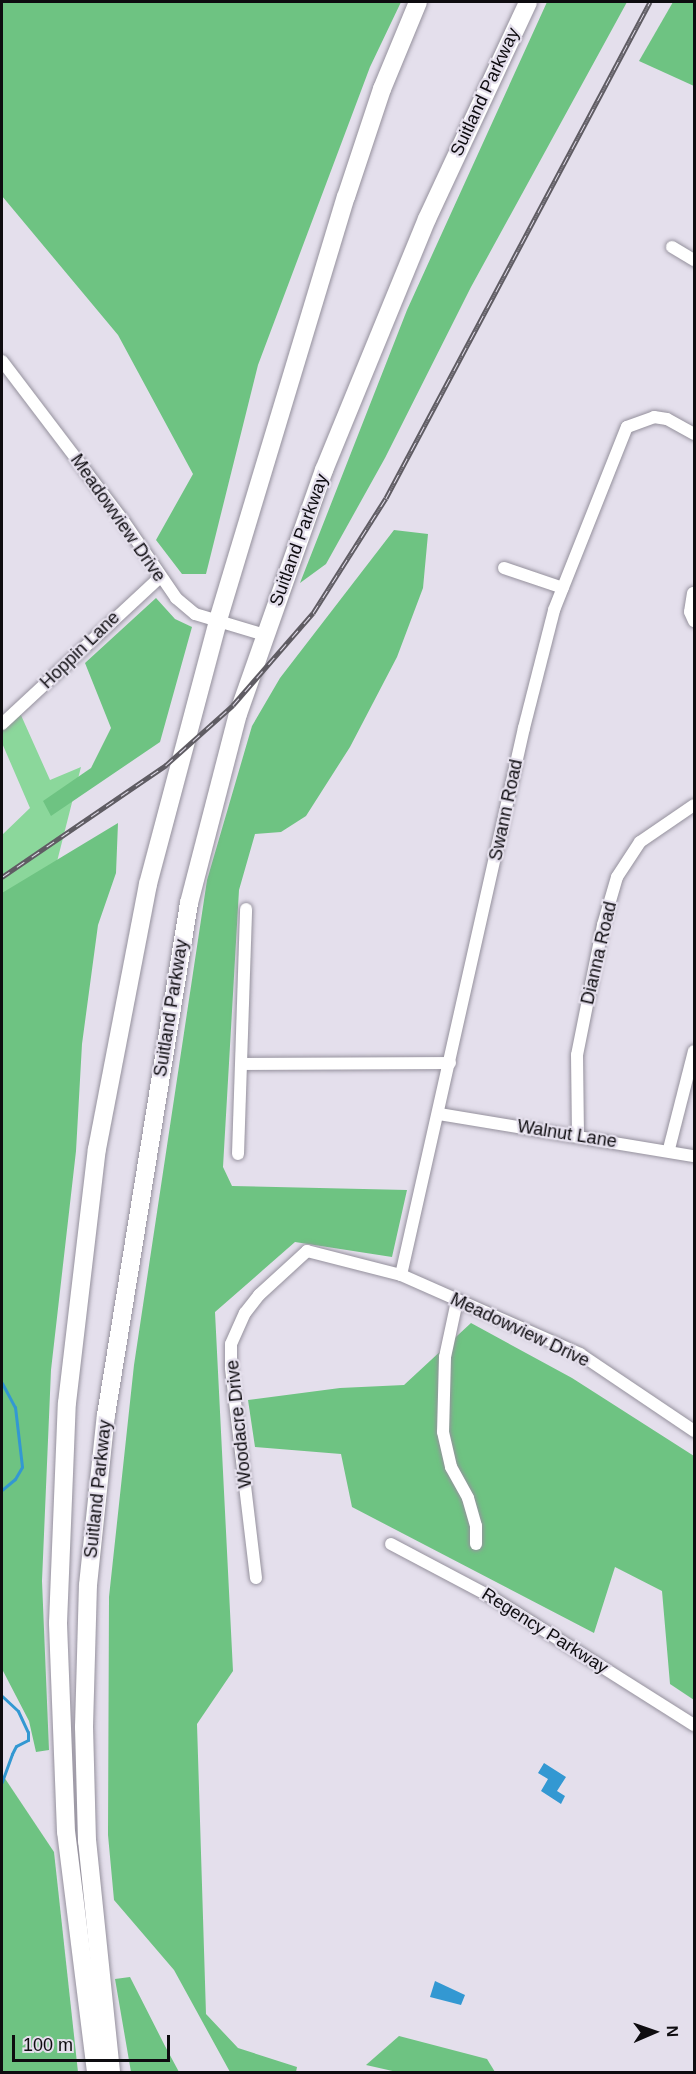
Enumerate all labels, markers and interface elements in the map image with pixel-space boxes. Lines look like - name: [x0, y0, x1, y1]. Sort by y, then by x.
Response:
- street label: Suitland Parkway: [446, 24, 524, 160]
- street label: Meadowview Drive: [66, 450, 170, 586]
- street label: Suitland Parkway: [265, 471, 333, 609]
- street label: Hoppin Lane: [36, 607, 124, 693]
- street label: Swann Road: [485, 757, 527, 863]
- street label: Dianna Road: [577, 899, 621, 1007]
- street label: Suitland Parkway: [149, 938, 193, 1078]
- street label: Walnut Lane: [516, 1115, 618, 1153]
- street label: Meadowview Drive: [447, 1288, 593, 1372]
- street label: Woodacre Drive: [222, 1359, 256, 1489]
- street label: Suitland Parkway: [80, 1419, 116, 1559]
- street label: Regency Parkway: [478, 1583, 612, 1679]
- north arrow: [624, 2002, 684, 2062]
- scale bar: [15, 2023, 172, 2061]
- text: N: [664, 2025, 681, 2037]
- text: 100 m: [23, 2035, 73, 2055]

